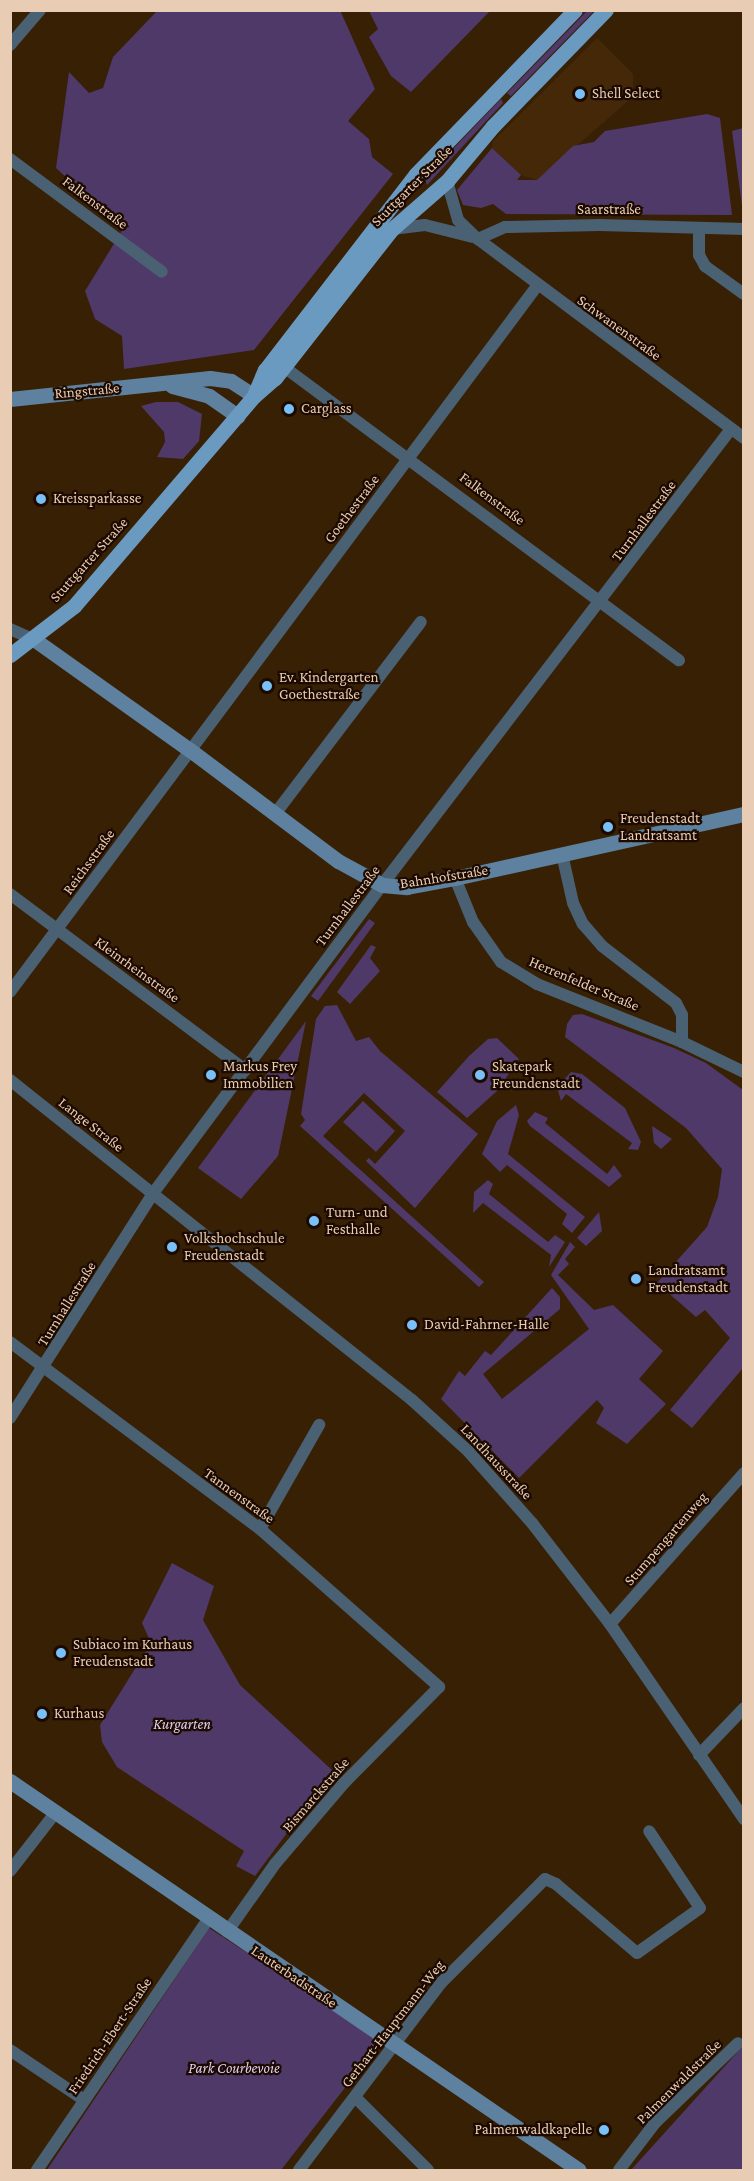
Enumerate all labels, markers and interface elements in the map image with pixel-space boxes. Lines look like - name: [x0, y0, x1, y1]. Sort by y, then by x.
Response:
- place label: Shell Select: [592, 85, 660, 103]
- marker: Shell Select: [573, 87, 587, 101]
- street label: Stuttgarter Straße: [368, 142, 456, 230]
- street label: Falkenstraße: [59, 173, 131, 233]
- street label: Saarstraße: [577, 201, 641, 219]
- street label: Schwanenstraße: [573, 291, 665, 365]
- street label: Ringstraße: [54, 379, 120, 403]
- place label: Carglass: [301, 400, 352, 418]
- marker: Carglass: [282, 402, 296, 416]
- street label: Falkenstraße: [456, 469, 528, 529]
- street label: Goethestraße: [320, 471, 384, 547]
- street label: Turnhallestraße: [608, 477, 680, 565]
- place label: Kreissparkasse: [53, 490, 141, 508]
- marker: Kreissparkasse: [34, 492, 48, 506]
- street label: Stuttgarter Straße: [46, 514, 132, 606]
- place label: Ev. Kindergarten Goethestraße: [279, 668, 379, 703]
- marker: Ev. Kindergarten Goethestraße: [260, 679, 274, 693]
- place label: Freudenstadt Landratsamt: [620, 809, 700, 844]
- marker: Freudenstadt Landratsamt: [601, 820, 615, 834]
- street label: Reichsstraße: [59, 826, 119, 898]
- street label: Bahnhofstraße: [399, 861, 489, 893]
- street label: Turnhallestraße: [312, 862, 384, 950]
- street label: Kleinrheinstraße: [91, 933, 183, 1007]
- street label: Herrenfelder Straße: [526, 953, 642, 1015]
- place label: Markus Frey Immobilien: [223, 1057, 297, 1092]
- place label: Skatepark Freundenstadt: [492, 1057, 580, 1092]
- marker: Markus Frey Immobilien: [204, 1068, 218, 1082]
- marker: Skatepark Freundenstadt: [473, 1068, 487, 1082]
- street label: Lange Straße: [55, 1094, 127, 1156]
- place label: Turn- und Festhalle: [326, 1203, 388, 1238]
- marker: Turn- und Festhalle: [307, 1214, 321, 1228]
- place label: Volkshochschule Freudenstadt: [184, 1229, 285, 1264]
- marker: Volkshochschule Freudenstadt: [165, 1240, 179, 1254]
- street label: Turnhallestraße: [34, 1258, 100, 1350]
- place label: Landratsamt Freudenstadt: [648, 1261, 728, 1296]
- marker: Landratsamt Freudenstadt: [629, 1272, 643, 1286]
- place label: David-Fahrner-Halle: [424, 1316, 549, 1334]
- marker: David-Fahrner-Halle: [405, 1318, 419, 1332]
- street label: Landhausstraße: [456, 1420, 536, 1504]
- street label: Tannenstraße: [200, 1464, 278, 1528]
- street label: Stumpengartenweg: [620, 1488, 712, 1590]
- place label: Subiaco im Kurhaus Freudenstadt: [73, 1635, 192, 1670]
- marker: Subiaco im Kurhaus Freudenstadt: [54, 1646, 68, 1660]
- place label: Kurhaus: [54, 1705, 104, 1723]
- marker: Kurhaus: [35, 1707, 49, 1721]
- park label: Kurgarten: [153, 1716, 211, 1734]
- street label: Bismarckstraße: [279, 1754, 353, 1836]
- street label: Lauterbadstraße: [248, 1942, 340, 2012]
- street label: Gerhart-Hauptmann-Weg: [338, 1957, 448, 2091]
- street label: Friedrich-Ebert-Straße: [64, 1974, 156, 2098]
- street label: Palmenwaldstraße: [633, 2036, 725, 2128]
- park label: Park Courbevoie: [188, 2060, 280, 2078]
- place label: Palmenwaldkapelle: [474, 2121, 592, 2139]
- marker: Palmenwaldkapelle: [597, 2123, 611, 2137]

